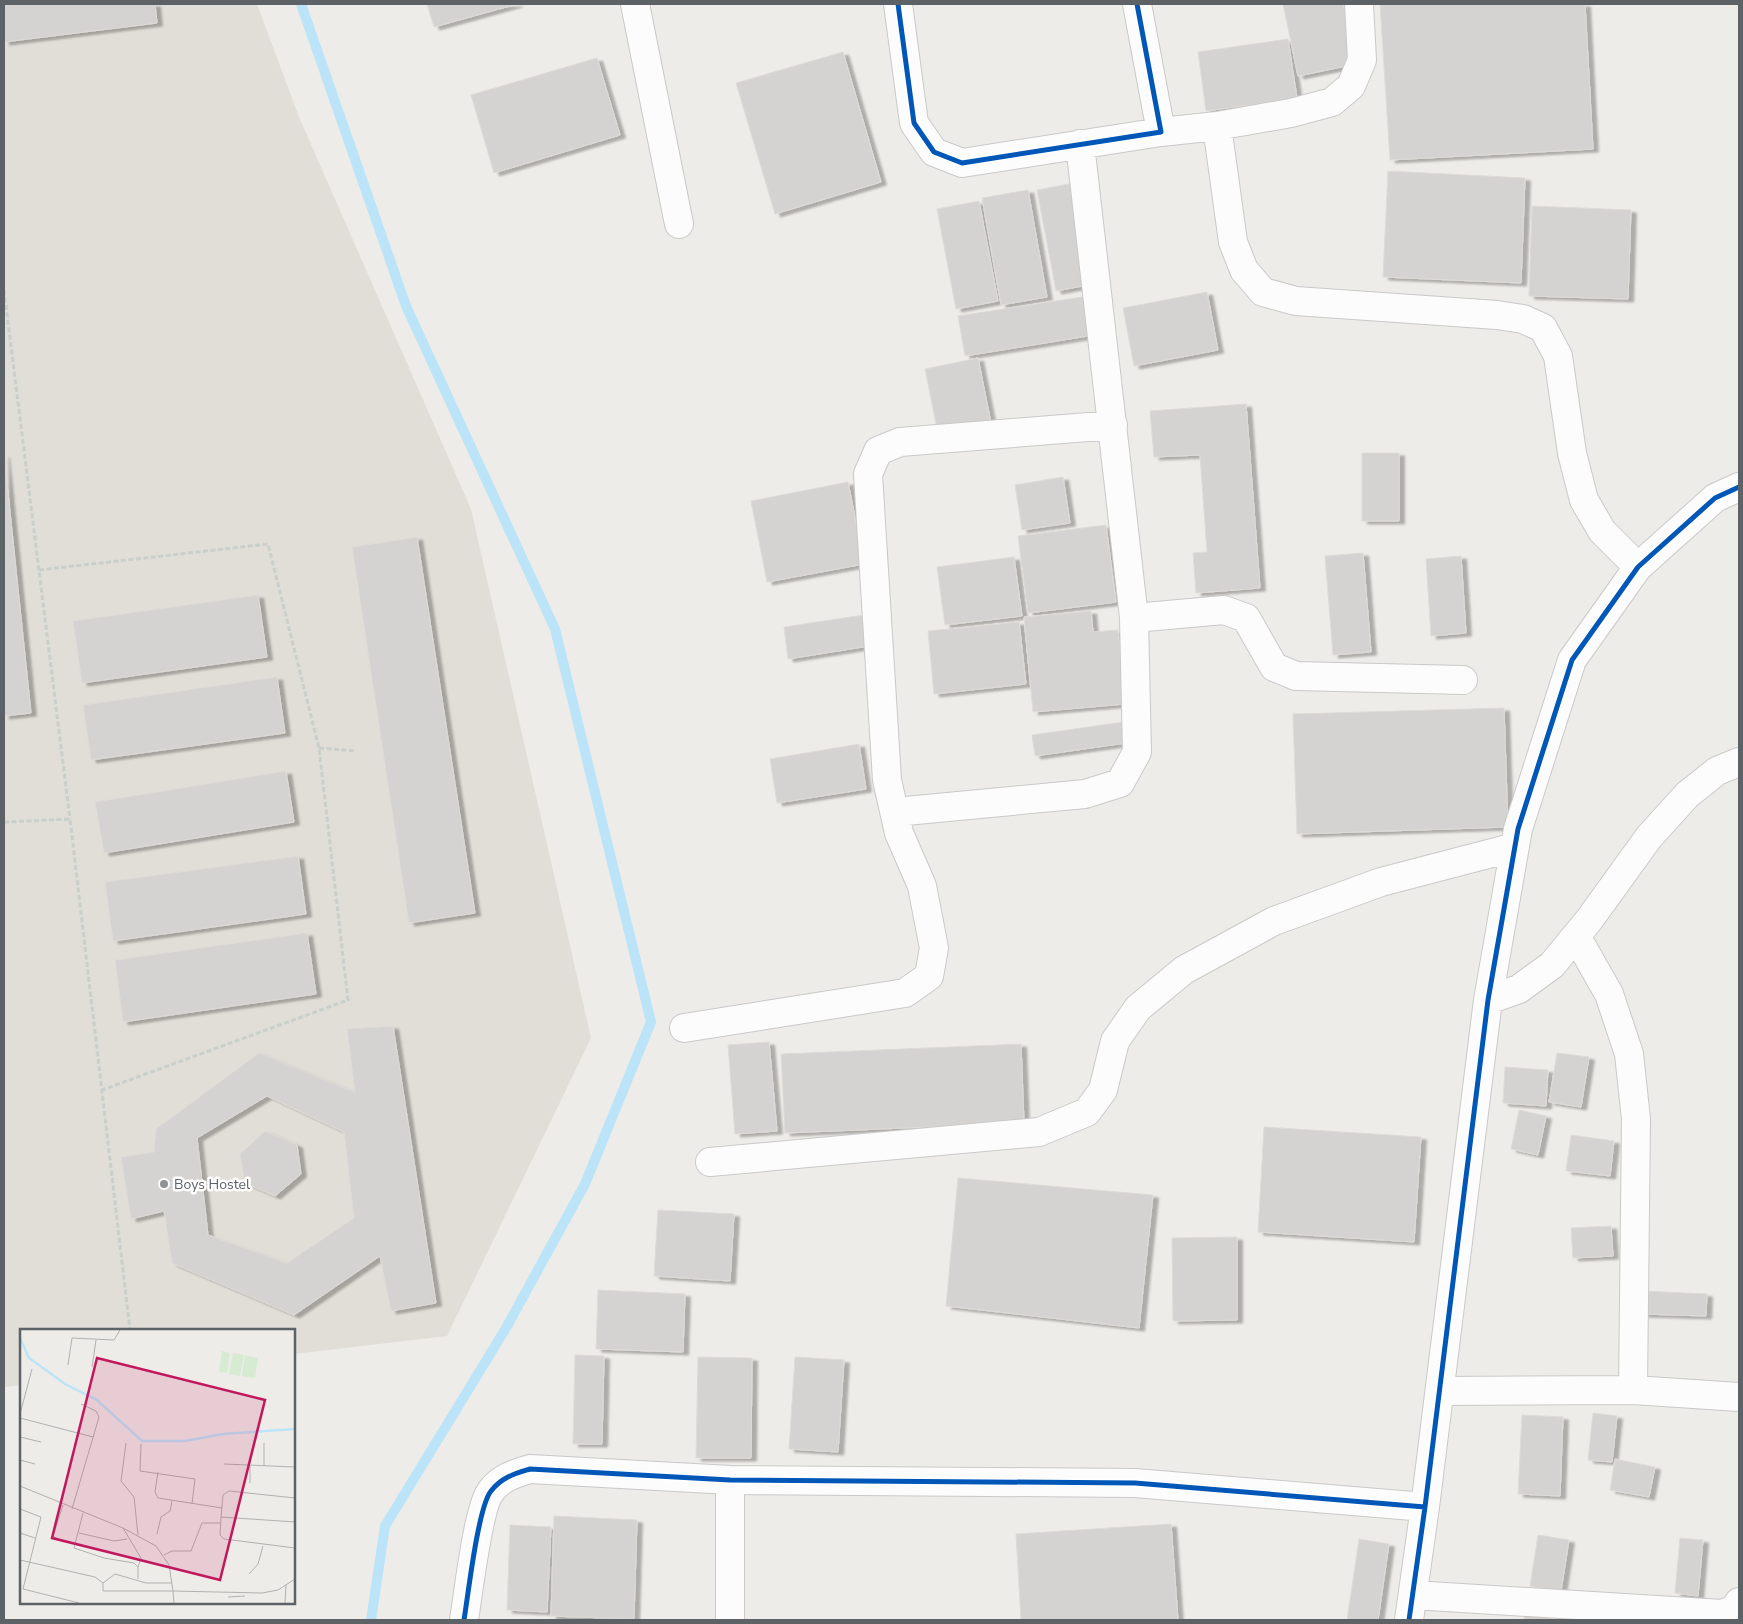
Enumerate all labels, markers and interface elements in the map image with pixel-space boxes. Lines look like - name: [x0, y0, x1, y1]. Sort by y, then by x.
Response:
- place label: Boys Hostel: [174, 1175, 251, 1194]
- marker: Boys Hostel: [158, 1178, 170, 1190]
- inset map: [20, 1329, 295, 1604]

